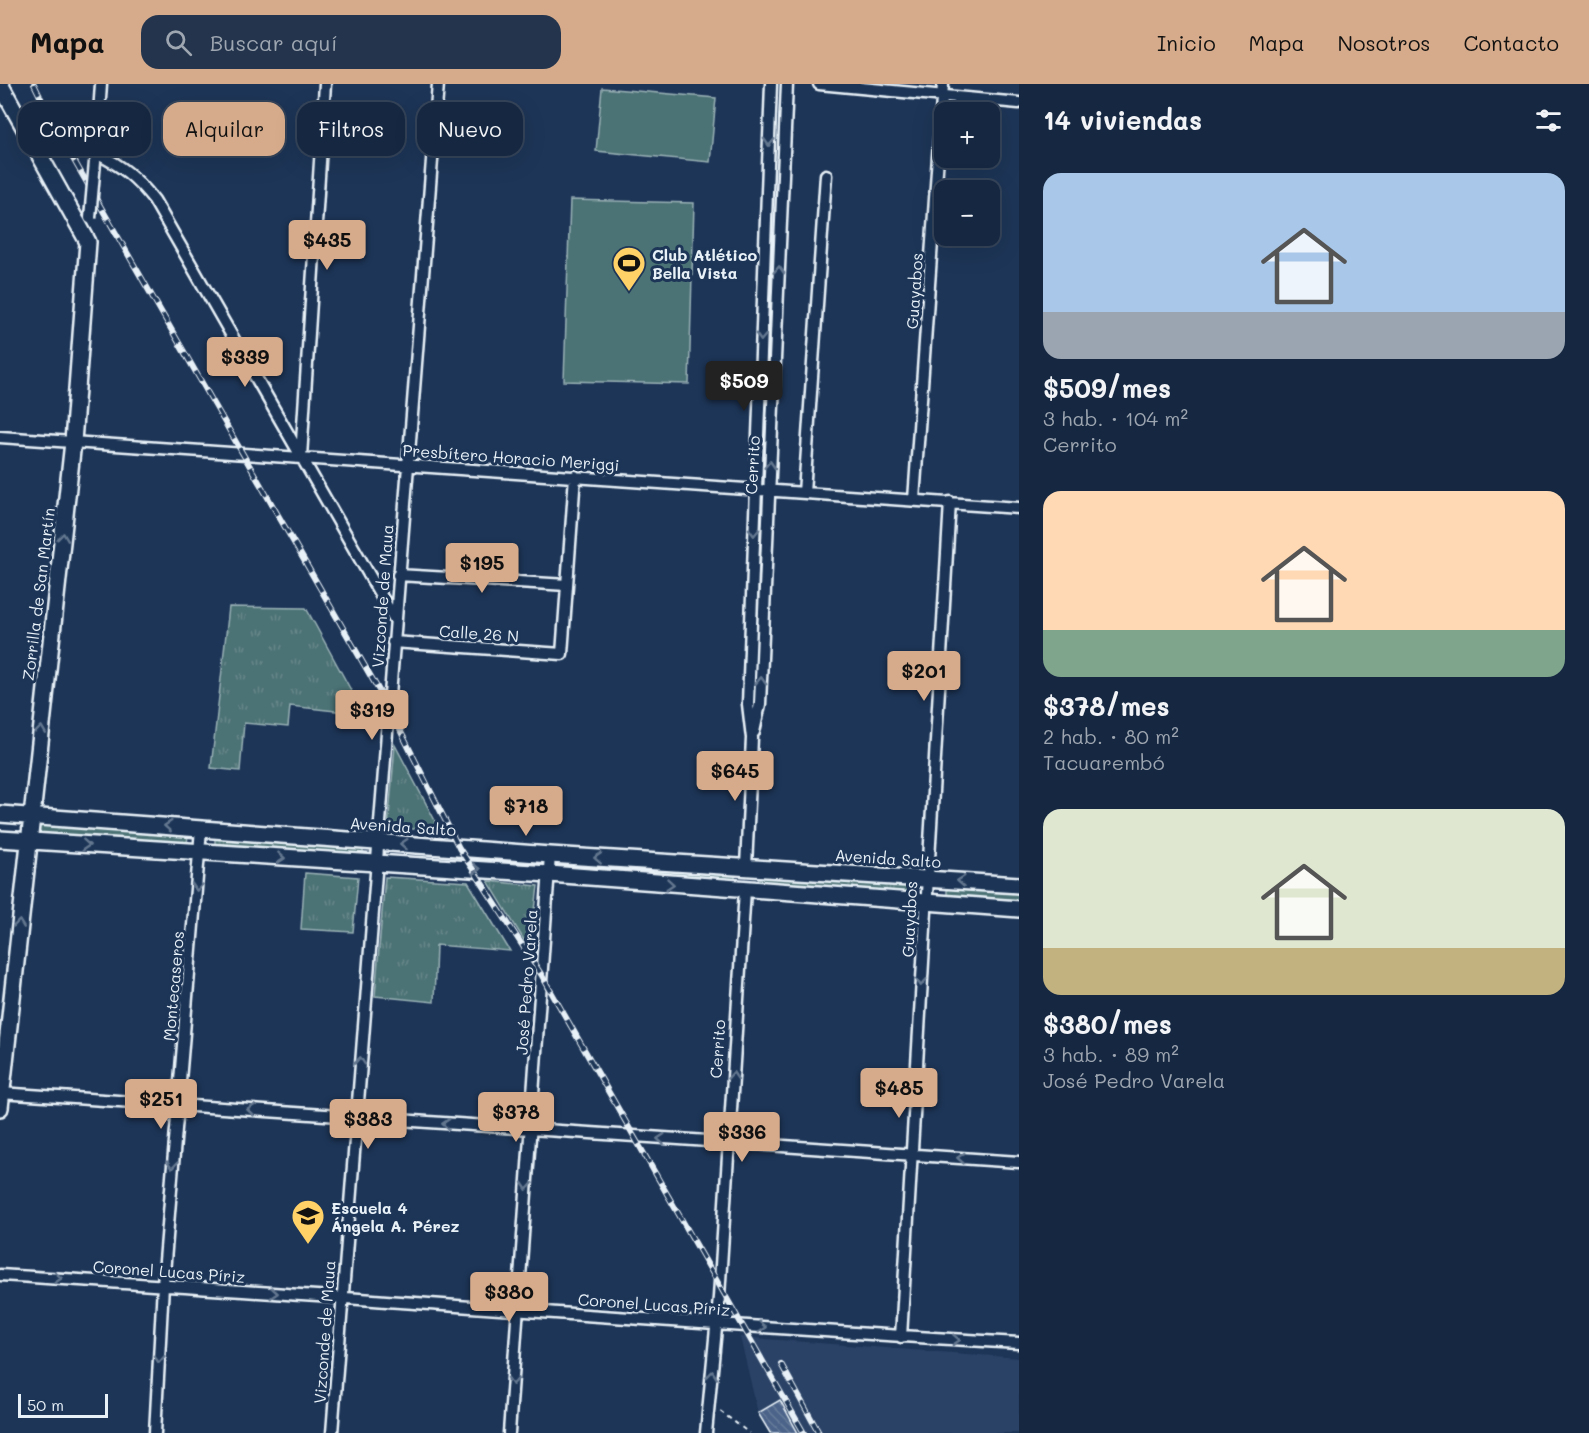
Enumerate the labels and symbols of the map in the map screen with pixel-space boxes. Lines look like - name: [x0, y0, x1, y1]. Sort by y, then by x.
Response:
- one-way arrow: [762, 138, 775, 147]
- pin: $435: [291, 220, 363, 271]
- place label: Club Atlético Bella Vista: [652, 244, 757, 283]
- sports icon: Club Atlético Bella Vista: [611, 245, 647, 292]
- street label: Guayabos: [901, 252, 927, 330]
- one-way arrow: [772, 265, 785, 274]
- one-way arrow: [755, 333, 768, 342]
- pin: $339: [209, 337, 281, 388]
- pin: $509: [708, 361, 780, 412]
- street label: Cerrito: [740, 435, 764, 495]
- street label: Presbítero Horacio Meriggi: [402, 439, 620, 475]
- one-way arrow: [764, 460, 777, 469]
- street label: Zorrilla de San Martín: [17, 506, 59, 682]
- street label: Vizconde de Maua: [367, 524, 397, 668]
- one-way arrow: [748, 528, 760, 537]
- one-way arrow: [56, 532, 68, 541]
- pin: $195: [446, 543, 518, 594]
- street label: Calle 26 N: [438, 620, 520, 646]
- pin: $201: [888, 651, 960, 702]
- one-way arrow: [755, 676, 768, 685]
- pin: $319: [336, 690, 408, 741]
- one-way arrow: [34, 726, 46, 735]
- pin: $645: [699, 751, 771, 802]
- pin: $718: [490, 786, 562, 837]
- street label: Avenida Salto: [349, 812, 457, 840]
- one-way arrow: [163, 820, 172, 833]
- one-way arrow: [82, 838, 91, 851]
- one-way arrow: [399, 838, 408, 851]
- street label: Avenida Salto: [834, 844, 942, 872]
- one-way arrow: [277, 851, 286, 864]
- one-way arrow: [594, 852, 603, 865]
- one-way arrow: [471, 863, 480, 876]
- one-way arrow: [956, 875, 965, 888]
- one-way arrow: [666, 877, 675, 890]
- street label: Guayabos: [897, 880, 921, 958]
- one-way arrow: [191, 883, 204, 892]
- street label: José Pedro Varela: [510, 909, 542, 1055]
- one-way arrow: [12, 920, 25, 929]
- street label: Montecaseros: [158, 930, 188, 1042]
- one-way arrow: [914, 978, 927, 987]
- street label: Cerrito: [704, 1019, 730, 1079]
- one-way arrow: [354, 1056, 367, 1065]
- pin: $485: [863, 1068, 935, 1119]
- one-way arrow: [727, 1071, 740, 1080]
- pin: $251: [125, 1079, 197, 1130]
- pin: $378: [480, 1092, 552, 1143]
- pin: $383: [332, 1099, 404, 1150]
- one-way arrow: [247, 1104, 256, 1117]
- pin: $336: [706, 1112, 778, 1163]
- one-way arrow: [441, 1118, 450, 1131]
- one-way arrow: [657, 1133, 666, 1146]
- one-way arrow: [956, 1152, 965, 1165]
- one-way arrow: [166, 1160, 179, 1169]
- one-way arrow: [521, 1182, 534, 1191]
- place label: Escuela 4 Ángela A. Pérez: [331, 1197, 460, 1236]
- school or university icon: Escuela 4 Ángela A. Pérez: [290, 1198, 326, 1245]
- street label: Coronel Lucas Píriz: [92, 1255, 246, 1287]
- street label: Vizconde de Maua: [309, 1260, 339, 1404]
- one-way arrow: [54, 1272, 63, 1285]
- pin: $380: [473, 1272, 545, 1323]
- one-way arrow: [269, 1286, 278, 1299]
- street label: Coronel Lucas Píriz: [577, 1288, 731, 1320]
- one-way arrow: [757, 1320, 766, 1333]
- one-way arrow: [952, 1333, 961, 1346]
- one-way arrow: [152, 1355, 165, 1364]
- one-way arrow: [705, 1370, 718, 1379]
- one-way arrow: [507, 1376, 520, 1385]
- scale bar: [18, 1391, 108, 1418]

